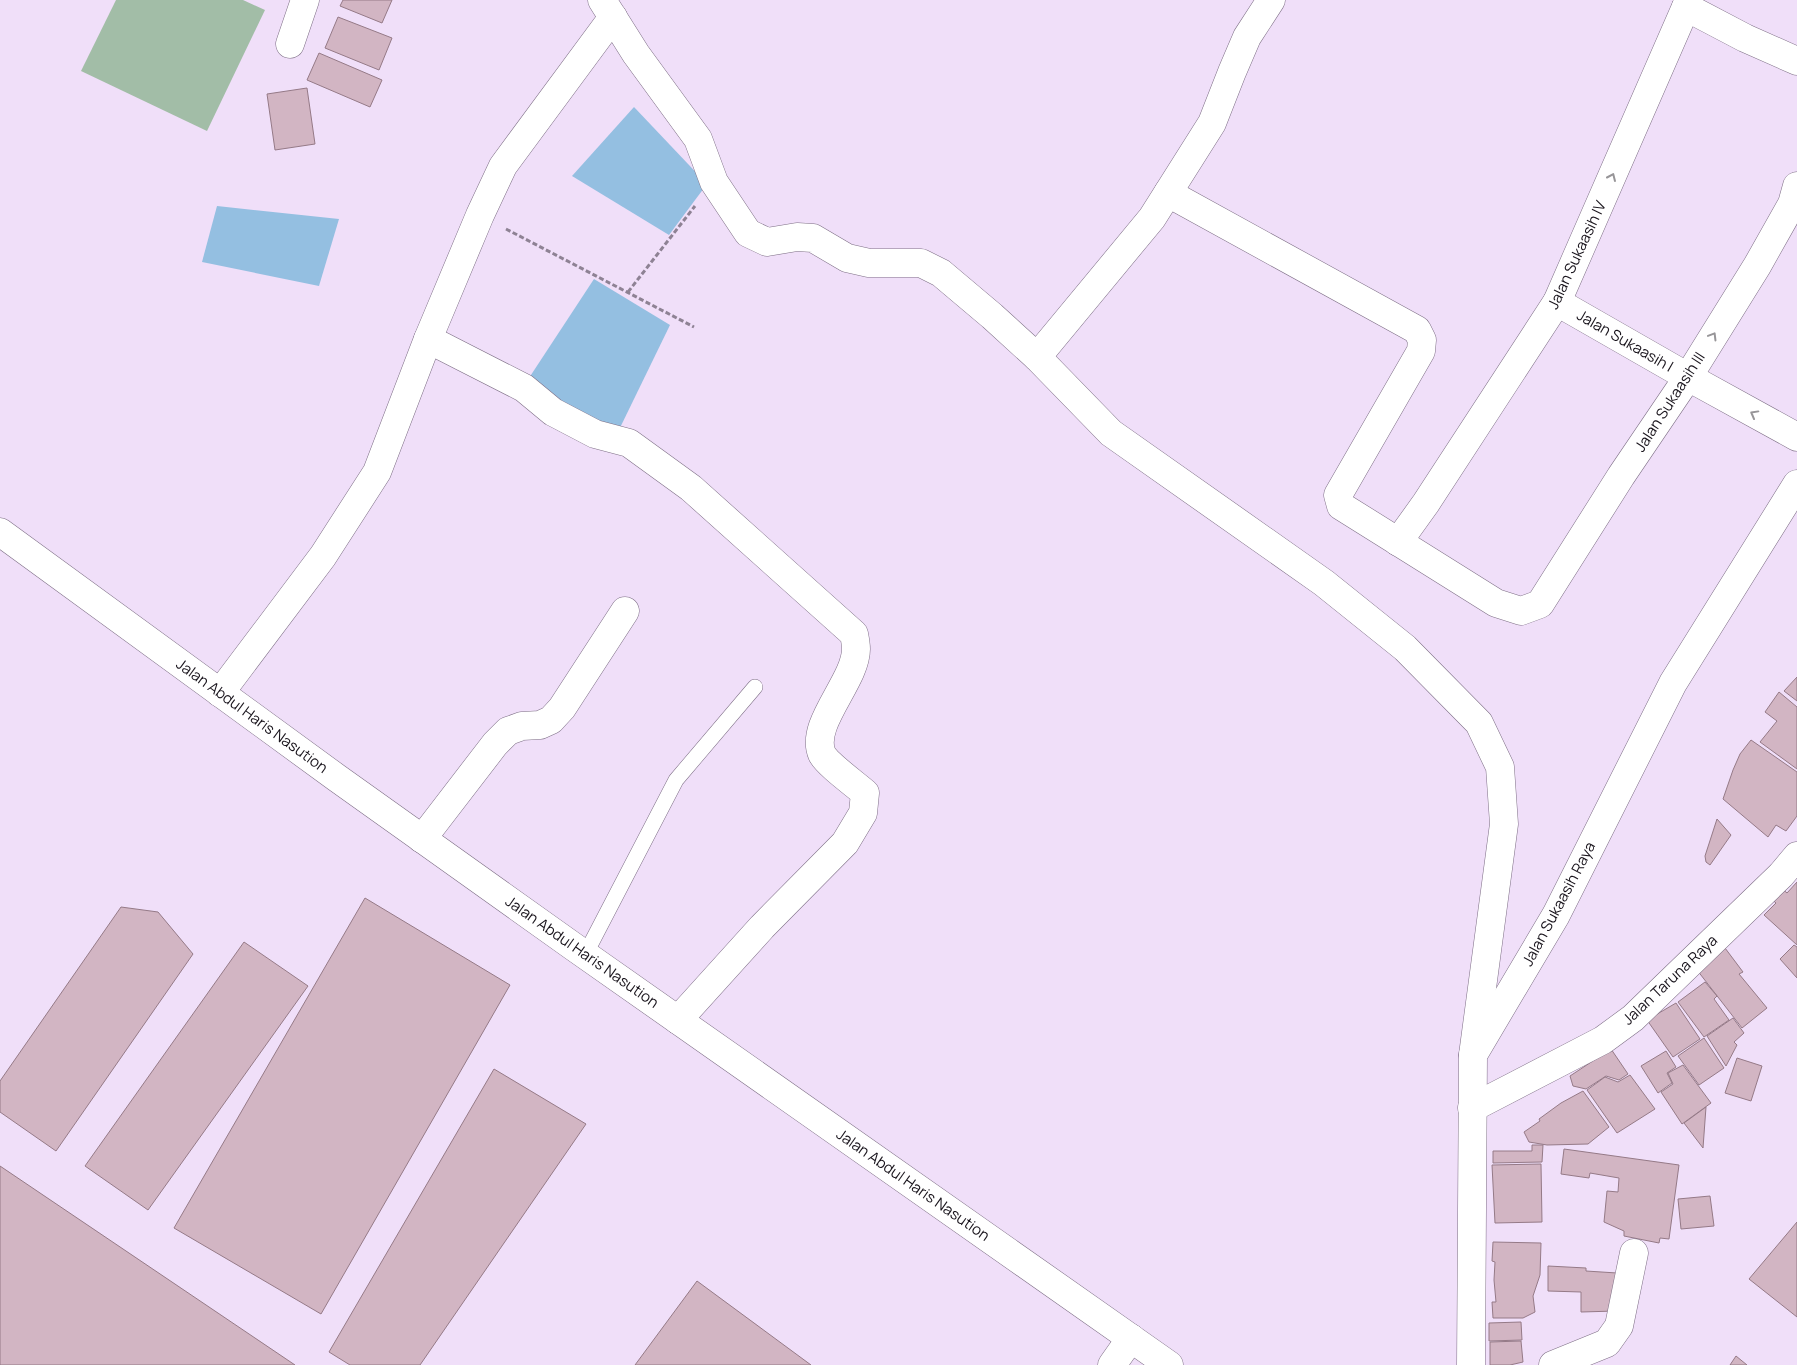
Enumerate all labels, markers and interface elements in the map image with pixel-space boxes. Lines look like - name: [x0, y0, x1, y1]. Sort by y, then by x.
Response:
- one-way arrow: [1605, 173, 1616, 182]
- street label: Jalan Sukaasih IV: [1542, 197, 1611, 312]
- street label: Jalan Sukaasih I: [1573, 304, 1677, 377]
- one-way arrow: [1707, 332, 1717, 341]
- street label: Jalan Sukaasih III: [1629, 348, 1710, 456]
- one-way arrow: [1751, 410, 1760, 420]
- street label: Jalan Abdul Haris Nasution: [172, 653, 332, 778]
- street label: Jalan Sukaasih Raya: [1517, 838, 1600, 970]
- street label: Jalan Abdul Haris Nasution: [501, 891, 663, 1013]
- street label: Jalan Taruna Raya: [1617, 930, 1722, 1029]
- street label: Jalan Abdul Haris Nasution: [832, 1124, 994, 1246]

